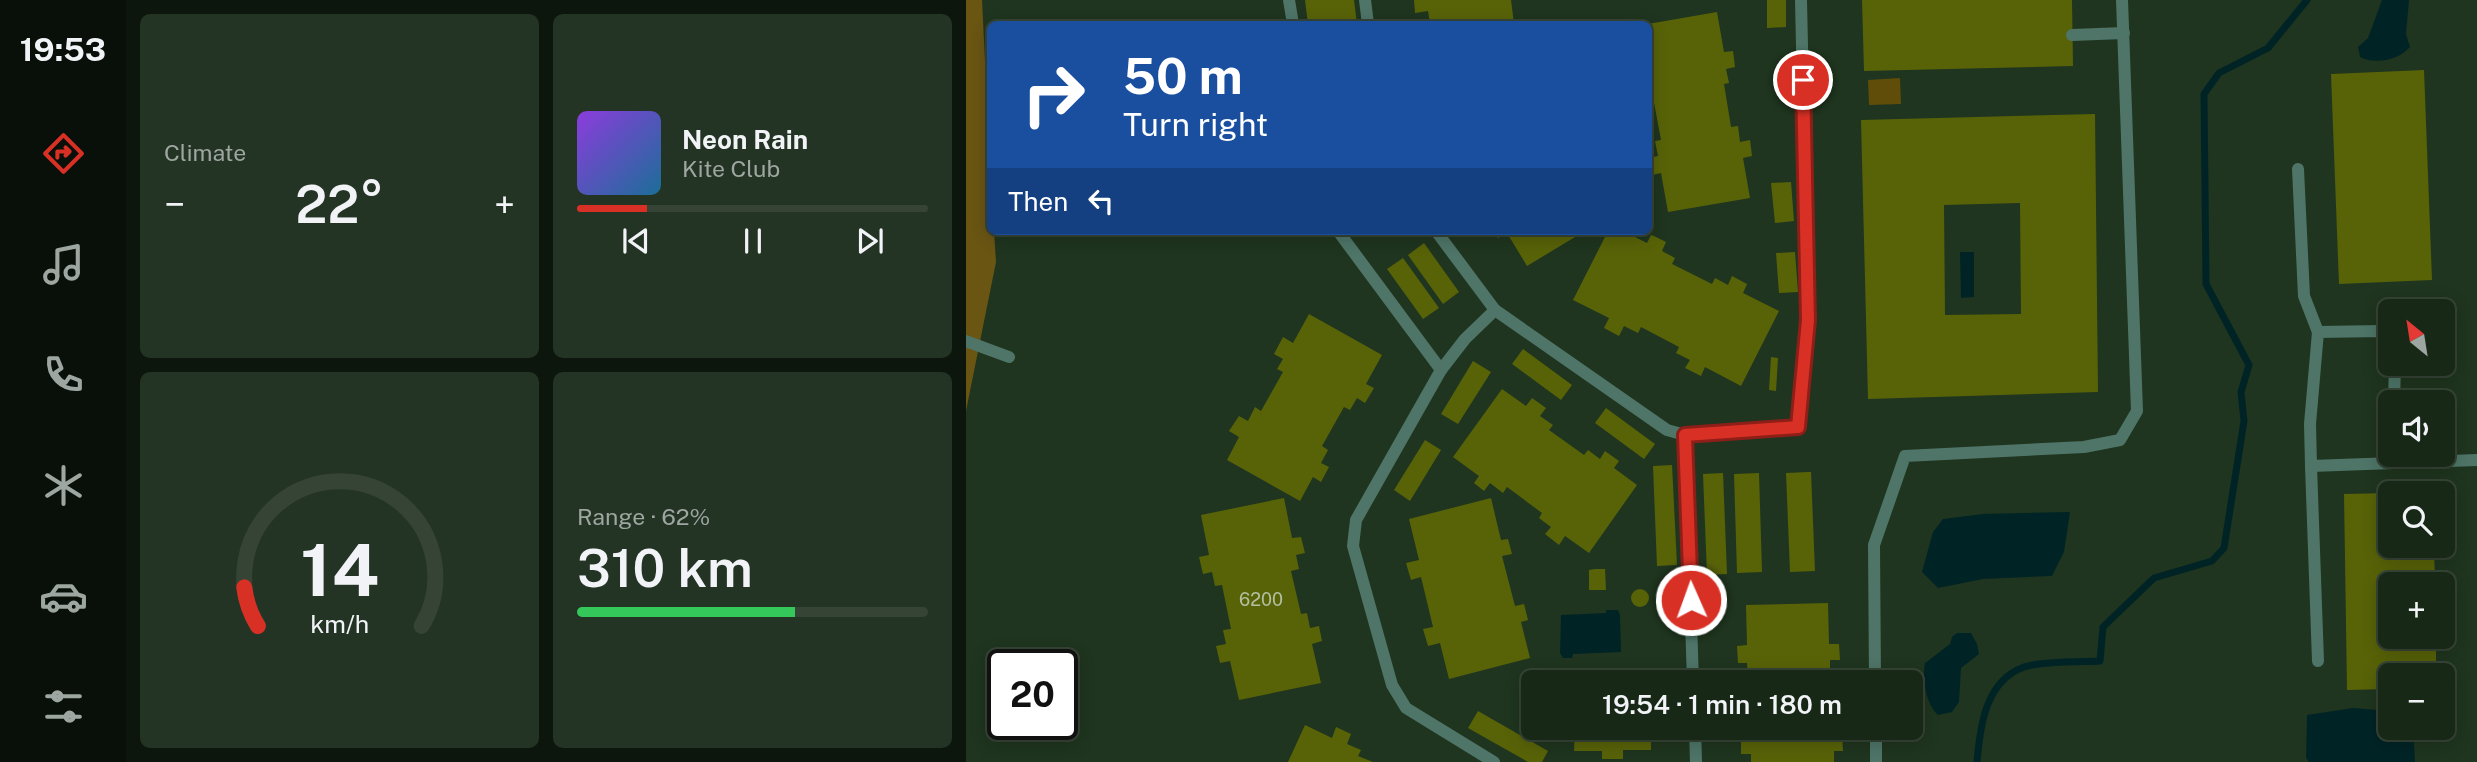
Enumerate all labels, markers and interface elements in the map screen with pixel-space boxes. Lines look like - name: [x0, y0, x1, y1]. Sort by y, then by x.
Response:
- text: 19:53: [20, 31, 106, 68]
- text: 50 m: [1123, 47, 1243, 105]
- icon: right: [1008, 49, 1099, 140]
- pin: [1773, 50, 1833, 110]
- icon: arrive: [1784, 61, 1822, 99]
- text: Turn right: [1123, 106, 1268, 143]
- text: Neon Rain: [682, 124, 808, 155]
- icon: directions: [39, 129, 88, 178]
- text: Climate: [164, 139, 246, 166]
- text: Kite Club: [682, 155, 780, 182]
- text: 22°: [295, 174, 384, 235]
- text: −: [164, 182, 185, 227]
- text: +: [494, 182, 515, 227]
- icon: left: [1082, 182, 1120, 220]
- text: Then: [1008, 186, 1068, 217]
- icon: previous: [617, 222, 655, 260]
- icon: pause: [734, 222, 772, 260]
- icon: next: [851, 222, 889, 260]
- icon: music: [39, 240, 88, 289]
- north arrow: [2378, 299, 2455, 376]
- map controls: [2378, 299, 2455, 740]
- icon: phone: [39, 350, 88, 399]
- button: sound: [2378, 390, 2455, 467]
- icon: climate: [39, 461, 88, 510]
- button: search: [2378, 481, 2455, 558]
- text: Range · 62%: [577, 503, 710, 530]
- text: 14: [300, 527, 379, 612]
- text: 310 km: [577, 538, 753, 599]
- position arrow: [1654, 563, 1728, 637]
- icon: car: [39, 572, 88, 621]
- button: +: [2378, 572, 2455, 649]
- house number: 6200: [1239, 589, 1283, 610]
- text: km/h: [310, 609, 369, 639]
- speed limit sign: 20: [987, 649, 1078, 740]
- button: −: [2378, 663, 2455, 740]
- icon: filters: [39, 682, 88, 731]
- text: 19:54 · 1 min · 180 m: [1602, 689, 1842, 720]

